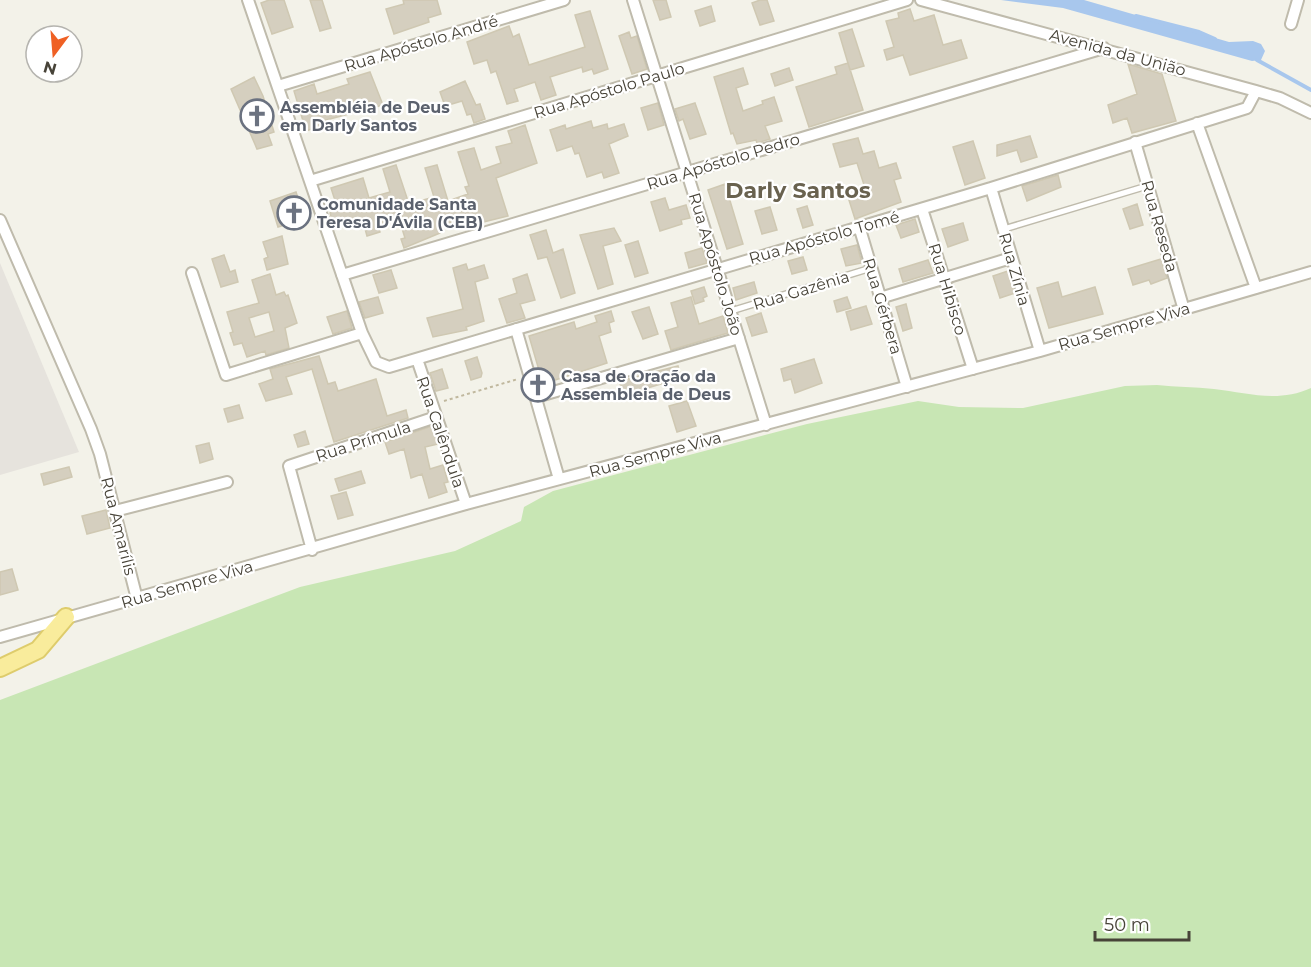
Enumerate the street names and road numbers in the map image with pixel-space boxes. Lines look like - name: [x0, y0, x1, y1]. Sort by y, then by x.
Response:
- street label: Rua Apóstolo André: [342, 11, 500, 76]
- street label: Avenida da União: [1048, 25, 1188, 80]
- street label: Rua Apóstolo Paulo: [531, 58, 687, 122]
- street label: Rua Apóstolo Pedro: [644, 129, 802, 194]
- street label: Rua Reseda: [1137, 178, 1182, 274]
- street label: Rua Apóstolo João: [685, 190, 746, 338]
- street label: Rua Apóstolo Tomé: [747, 207, 902, 268]
- street label: Rua Zínia: [995, 230, 1034, 308]
- street label: Rua Hibisco: [925, 241, 971, 337]
- street label: Rua Gérbera: [859, 256, 906, 357]
- street label: Rua Gazênia: [751, 267, 852, 314]
- street label: Rua Sempre Viva: [1056, 299, 1192, 354]
- street label: Rua Calêndula: [413, 374, 469, 490]
- street label: Rua Prímula: [313, 417, 413, 466]
- street label: Rua Sempre Viva: [587, 428, 723, 481]
- street label: Rua Amarílis: [97, 475, 140, 578]
- street label: Rua Sempre Viva: [119, 557, 255, 612]

